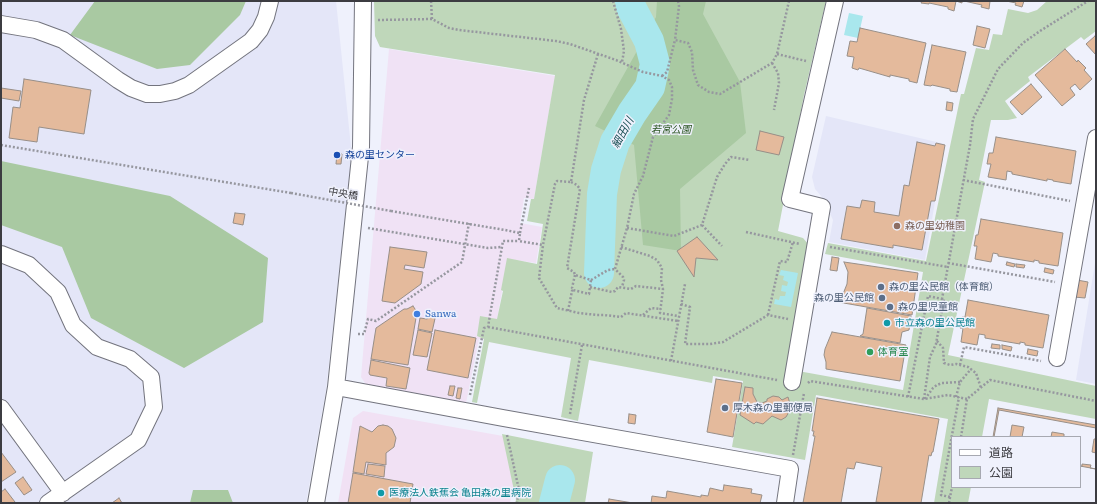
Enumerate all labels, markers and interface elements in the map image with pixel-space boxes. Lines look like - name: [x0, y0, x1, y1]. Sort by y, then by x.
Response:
- water label: 細田川: [609, 115, 637, 151]
- park label: 若宮公園: [651, 124, 691, 136]
- place label: 森の里センター: [345, 149, 415, 161]
- marker: 森の里センター: [332, 150, 342, 160]
- street label: 中央橋: [327, 185, 359, 203]
- place label: 森の里幼稚園: [905, 220, 965, 232]
- marker: 森の里幼稚園: [892, 221, 902, 231]
- place label: 森の里公民館（体育館）: [889, 281, 999, 293]
- marker: 森の里公民館（体育館）: [876, 282, 886, 292]
- place label: 森の里公民館: [814, 292, 874, 304]
- marker: 森の里公民館: [877, 293, 887, 303]
- place label: 森の里児童館: [898, 301, 958, 313]
- marker: 森の里児童館: [885, 302, 895, 312]
- place label: Sanwa: [425, 308, 456, 320]
- marker: Sanwa: [412, 309, 422, 319]
- place label: 市立森の里公民館: [895, 317, 975, 329]
- marker: 市立森の里公民館: [882, 318, 892, 328]
- place label: 体育室: [878, 346, 908, 358]
- marker: 体育室: [865, 347, 875, 357]
- place label: 厚木森の里郵便局: [733, 402, 813, 414]
- marker: 厚木森の里郵便局: [720, 403, 730, 413]
- legend: [951, 436, 1081, 488]
- text: 道路: [989, 443, 1013, 461]
- text: 公園: [989, 463, 1013, 481]
- place label: 医療法人鉄蕉会 亀田森の里病院: [389, 487, 531, 499]
- marker: 医療法人鉄蕉会 亀田森の里病院: [376, 488, 386, 498]

